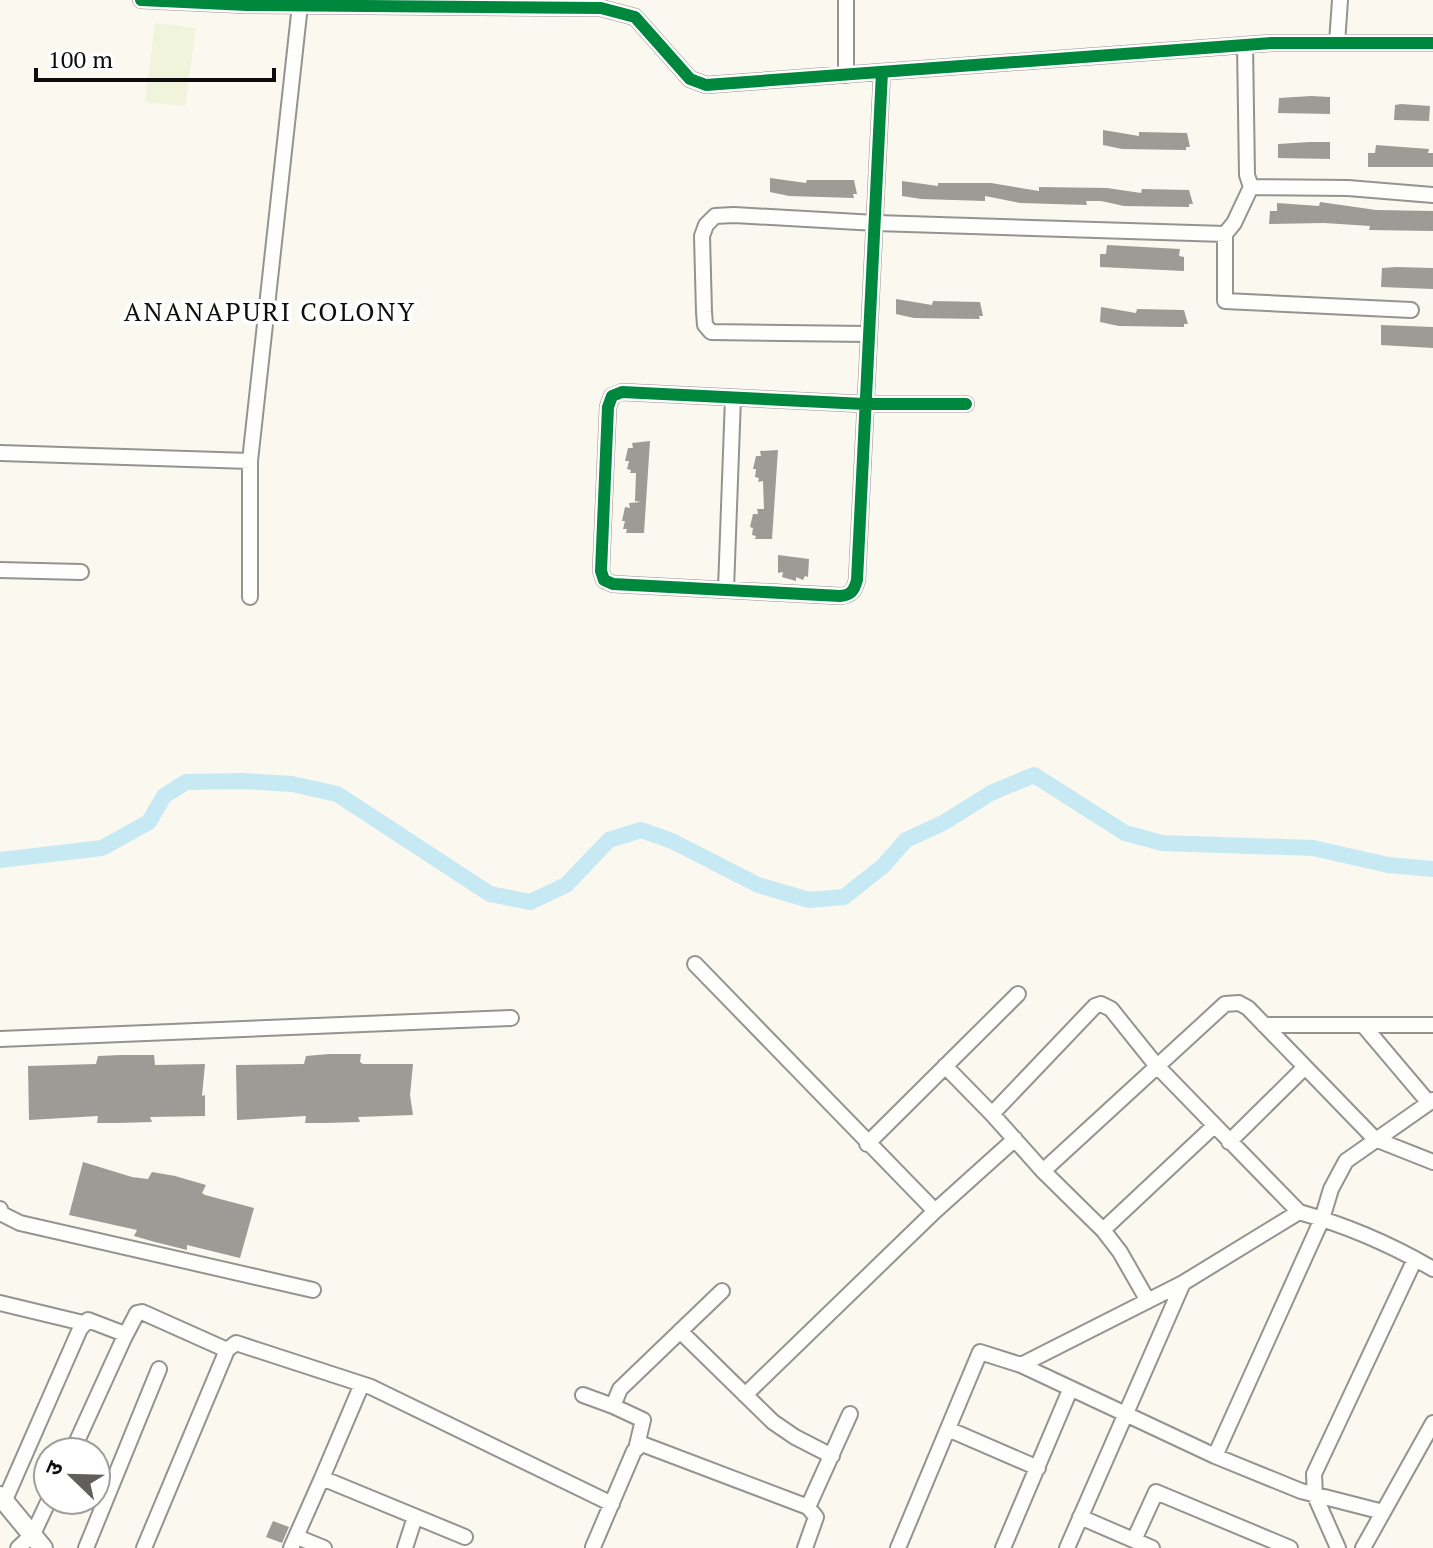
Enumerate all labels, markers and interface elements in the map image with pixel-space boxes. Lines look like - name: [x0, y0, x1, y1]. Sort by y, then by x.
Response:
- scale bar: [36, 32, 274, 82]
- text: 100 m: [48, 43, 113, 75]
- district label: ANANAPURI COLONY: [124, 294, 416, 328]
- north arrow: [32, 1436, 112, 1516]
- text: उ: [37, 1455, 69, 1480]

